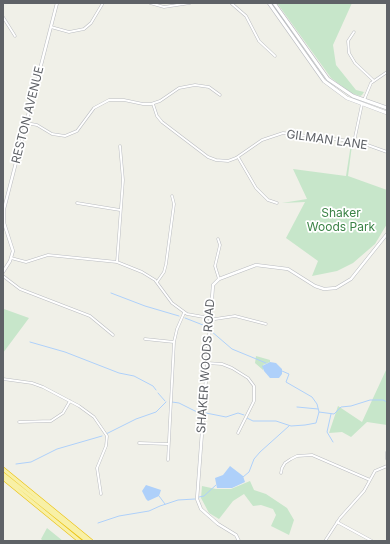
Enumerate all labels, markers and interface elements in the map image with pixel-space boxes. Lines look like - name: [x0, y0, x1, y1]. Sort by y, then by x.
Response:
- street label: RESTON AVENUE: [9, 65, 47, 165]
- street label: GILMAN LANE: [285, 127, 369, 153]
- park label: Shaker Woods Park: [307, 206, 375, 234]
- street label: SHAKER WOODS ROAD: [194, 298, 218, 434]

